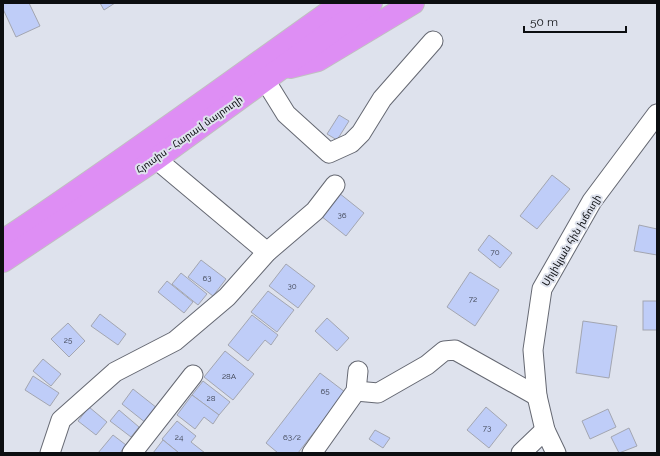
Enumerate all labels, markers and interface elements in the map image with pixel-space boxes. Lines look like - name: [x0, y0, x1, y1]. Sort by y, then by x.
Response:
- scale bar: [524, 8, 626, 34]
- text: 50 m: [530, 15, 558, 29]
- street label: Հյուսիս - Հարավ մայրուղի: [134, 93, 245, 175]
- street label: Սիլիկյան հին խճուղի: [540, 192, 603, 288]
- house number: 36: [337, 210, 347, 220]
- house number: 70: [490, 247, 500, 257]
- house number: 63: [202, 273, 212, 283]
- house number: 30: [287, 281, 297, 291]
- house number: 72: [469, 294, 477, 304]
- house number: 25: [64, 335, 73, 345]
- house number: 28A: [222, 371, 237, 381]
- house number: 65: [320, 386, 330, 396]
- house number: 28: [207, 393, 216, 403]
- house number: 73: [483, 423, 491, 433]
- house number: 24: [175, 432, 184, 442]
- house number: 63/2: [283, 432, 301, 442]

